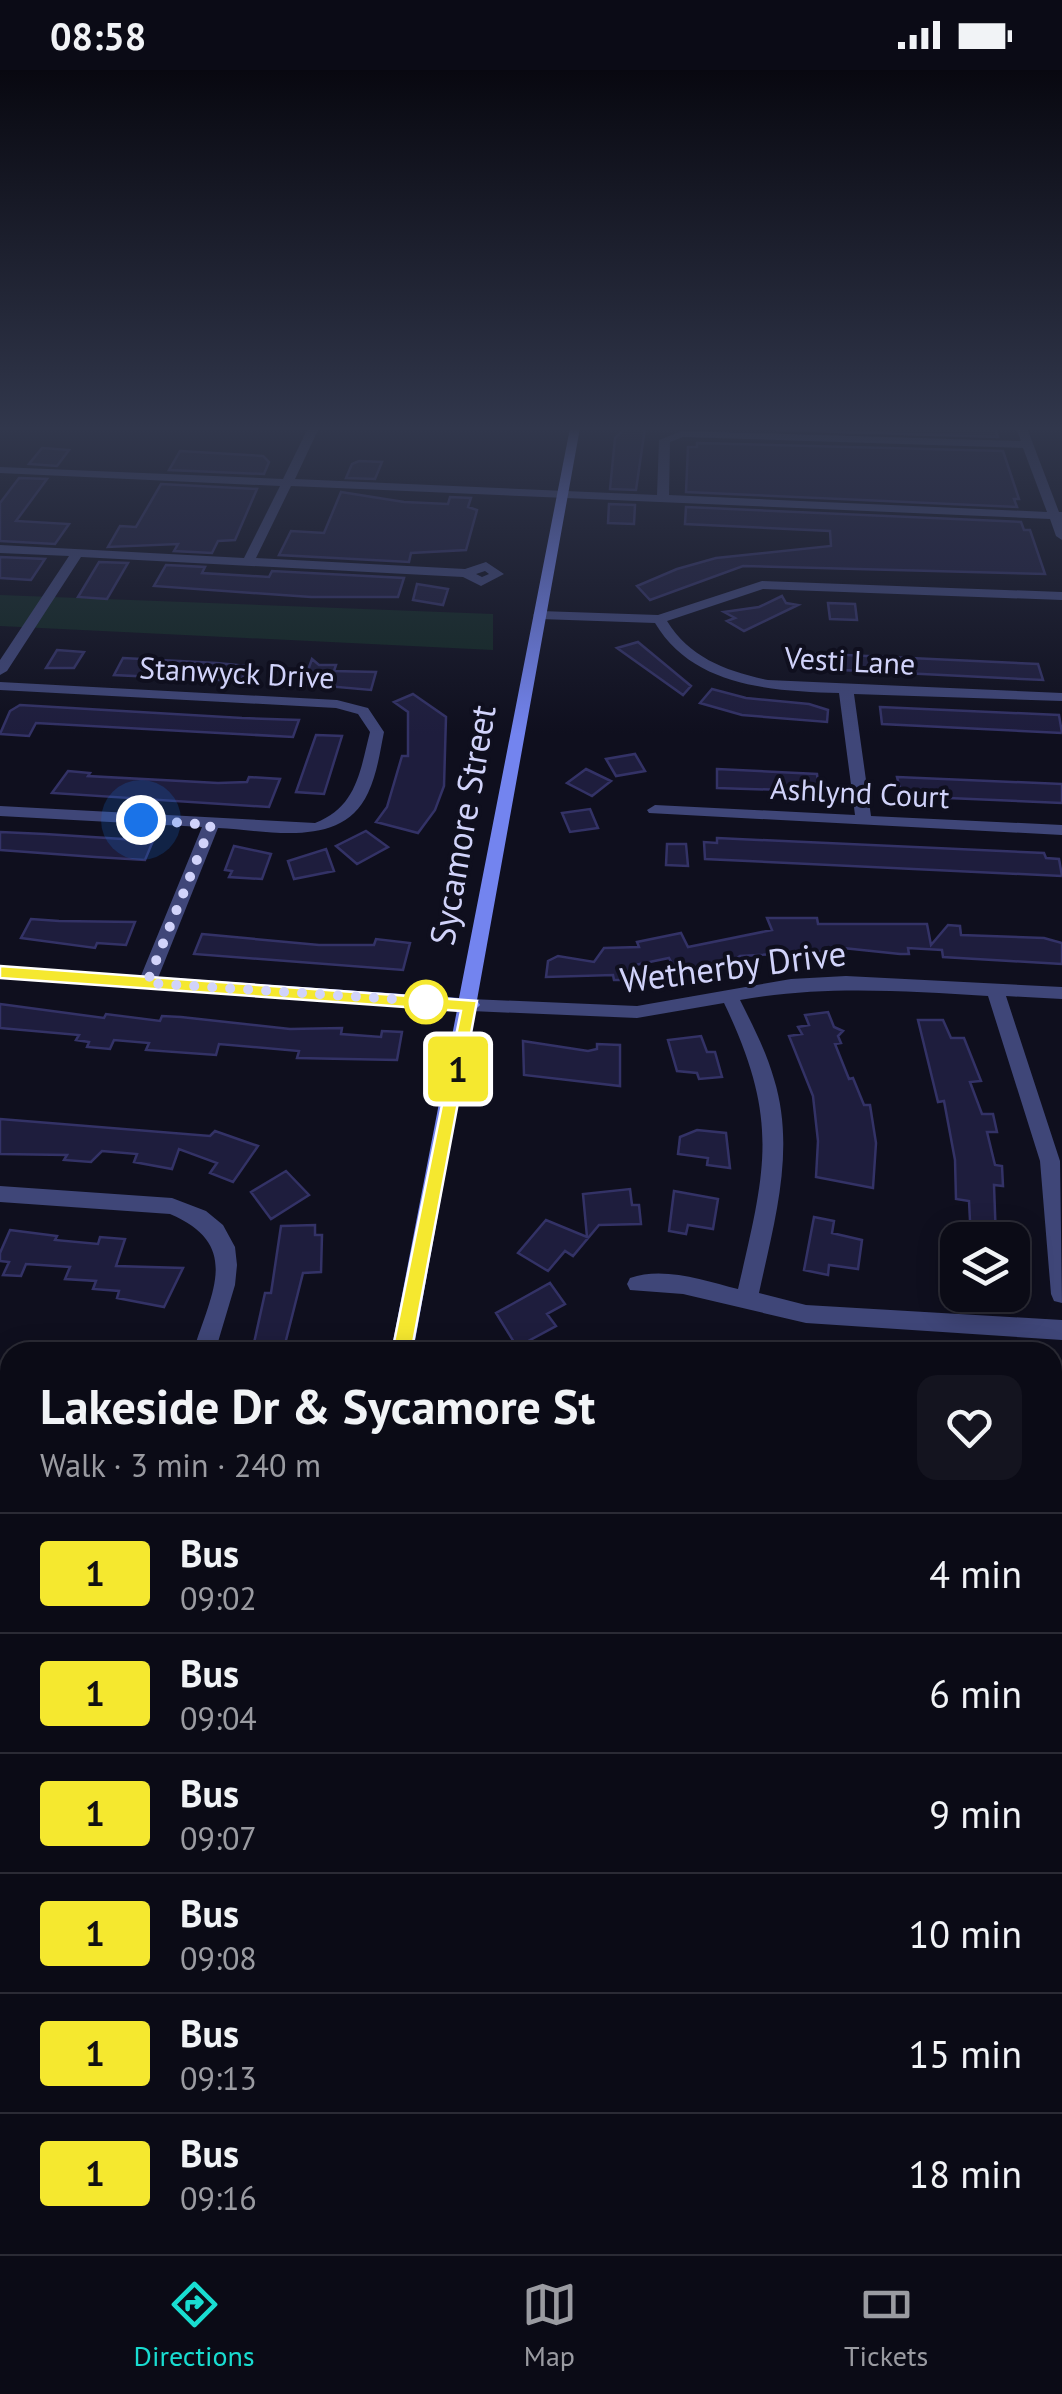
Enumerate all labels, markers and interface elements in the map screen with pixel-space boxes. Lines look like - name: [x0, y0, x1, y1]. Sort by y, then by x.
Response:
- text: 08:58: [50, 11, 146, 60]
- street label: Vesti Lane: [783, 637, 916, 683]
- street label: Stanwyck Drive: [138, 647, 336, 697]
- street label: Sycamore Street: [418, 701, 506, 949]
- street label: Ashlynd Court: [769, 768, 951, 816]
- your location: [116, 795, 166, 845]
- street label: Wetherby Drive: [617, 929, 849, 1003]
- unlabelled marker: [405, 981, 447, 1023]
- line badge: 1: [426, 1036, 490, 1102]
- text: 1: [448, 1046, 468, 1092]
- map controls: [940, 1222, 1030, 1312]
- button: layers: [940, 1222, 1030, 1312]
- text: Lakeside Dr & Sycamore St: [40, 1375, 595, 1437]
- button: heart: [917, 1375, 1022, 1480]
- text: Walk · 3 min · 240 m: [40, 1444, 321, 1486]
- text: Bus: [180, 1528, 239, 1577]
- text: 4 min: [929, 1549, 1022, 1598]
- text: 1: [85, 1550, 105, 1596]
- text: 09:02: [180, 1577, 257, 1619]
- text: Bus: [180, 1648, 239, 1697]
- text: 6 min: [929, 1669, 1022, 1718]
- text: 1: [85, 1670, 105, 1716]
- text: 09:04: [180, 1697, 257, 1739]
- text: Bus: [180, 1768, 239, 1817]
- text: 9 min: [929, 1789, 1022, 1838]
- text: 1: [85, 1790, 105, 1836]
- text: 09:07: [180, 1817, 257, 1859]
- text: Bus: [180, 1888, 239, 1937]
- text: 10 min: [909, 1909, 1022, 1958]
- text: 1: [85, 1910, 105, 1956]
- text: 09:08: [180, 1937, 257, 1979]
- text: Bus: [180, 2008, 239, 2057]
- text: 15 min: [909, 2029, 1022, 2078]
- text: 1: [85, 2030, 105, 2076]
- text: 09:13: [180, 2057, 257, 2099]
- text: Bus: [180, 2128, 239, 2177]
- text: 18 min: [909, 2149, 1022, 2198]
- text: 1: [85, 2150, 105, 2196]
- text: 09:16: [180, 2177, 257, 2219]
- tab: Directions: [134, 2277, 255, 2374]
- tab: Map: [522, 2277, 577, 2374]
- tab: Tickets: [844, 2277, 928, 2374]

